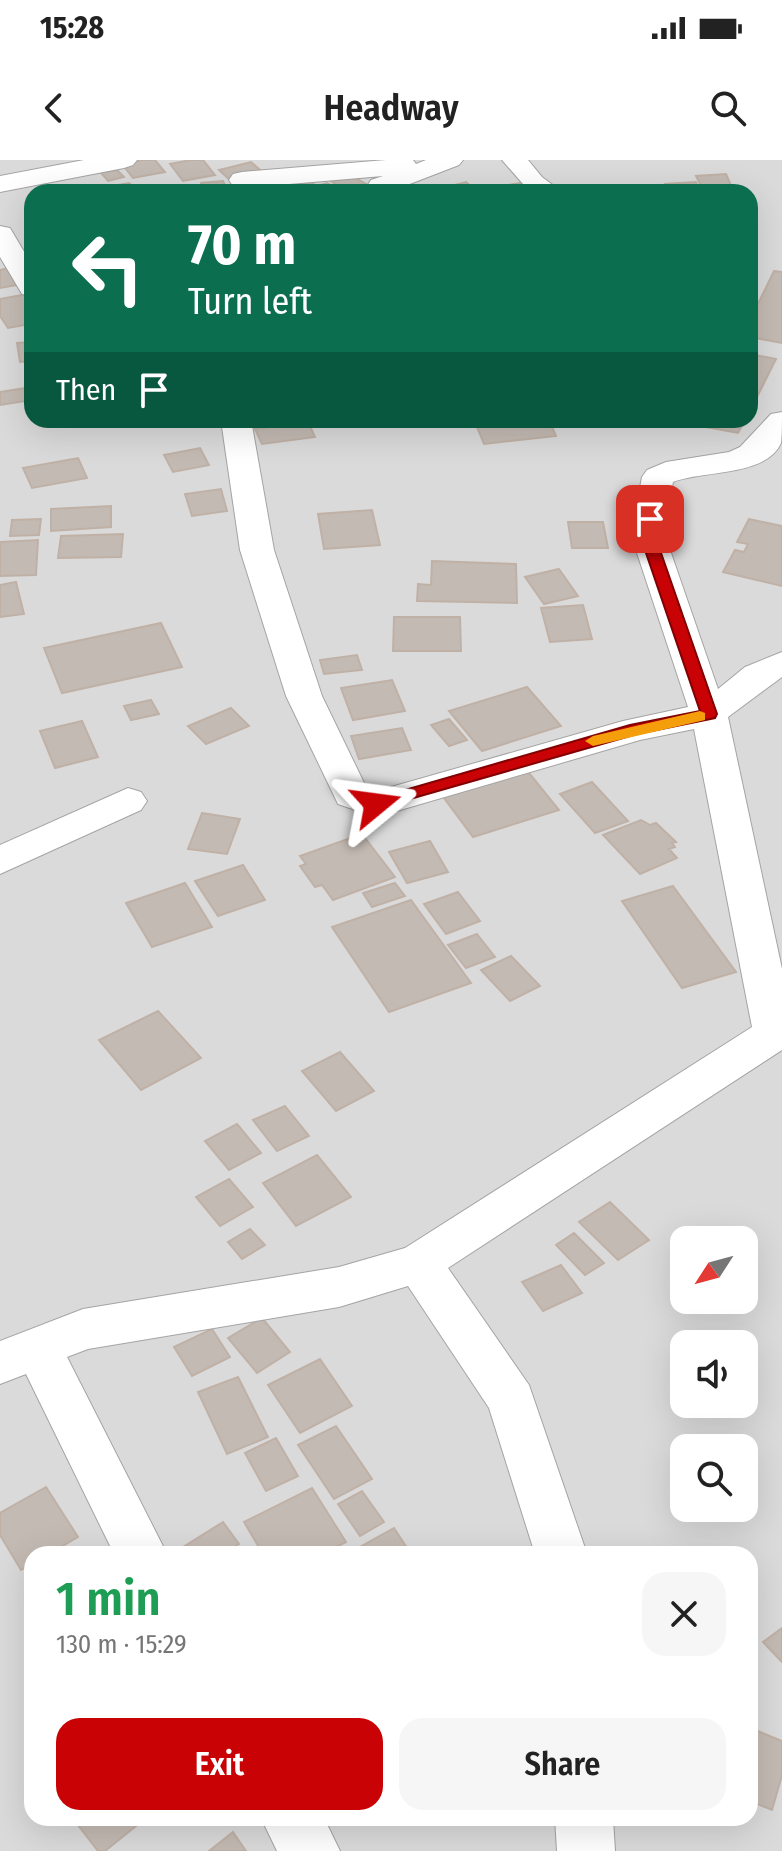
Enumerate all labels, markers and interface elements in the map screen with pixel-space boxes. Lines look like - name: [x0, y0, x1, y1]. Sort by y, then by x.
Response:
- text: 15:28: [40, 10, 104, 46]
- icon: back: [32, 86, 76, 130]
- text: Headway: [323, 86, 459, 130]
- icon: search: [706, 86, 750, 130]
- text: 70 m: [188, 212, 296, 279]
- icon: left: [56, 216, 160, 320]
- text: Turn left: [188, 280, 312, 324]
- icon: arrive: [132, 368, 176, 412]
- text: Then: [56, 372, 116, 408]
- pin: [616, 485, 684, 553]
- icon: arrive: [628, 497, 672, 541]
- position arrow: [334, 762, 418, 846]
- north arrow: [670, 1226, 758, 1314]
- map controls: [670, 1226, 758, 1522]
- button: sound: [670, 1330, 758, 1418]
- button: search: [670, 1434, 758, 1522]
- text: 1 min: [56, 1570, 161, 1628]
- button: close: [642, 1572, 726, 1656]
- text: 130 m · 15:29: [56, 1629, 187, 1660]
- button: Exit: [56, 1718, 383, 1810]
- button: Share: [399, 1718, 726, 1810]

